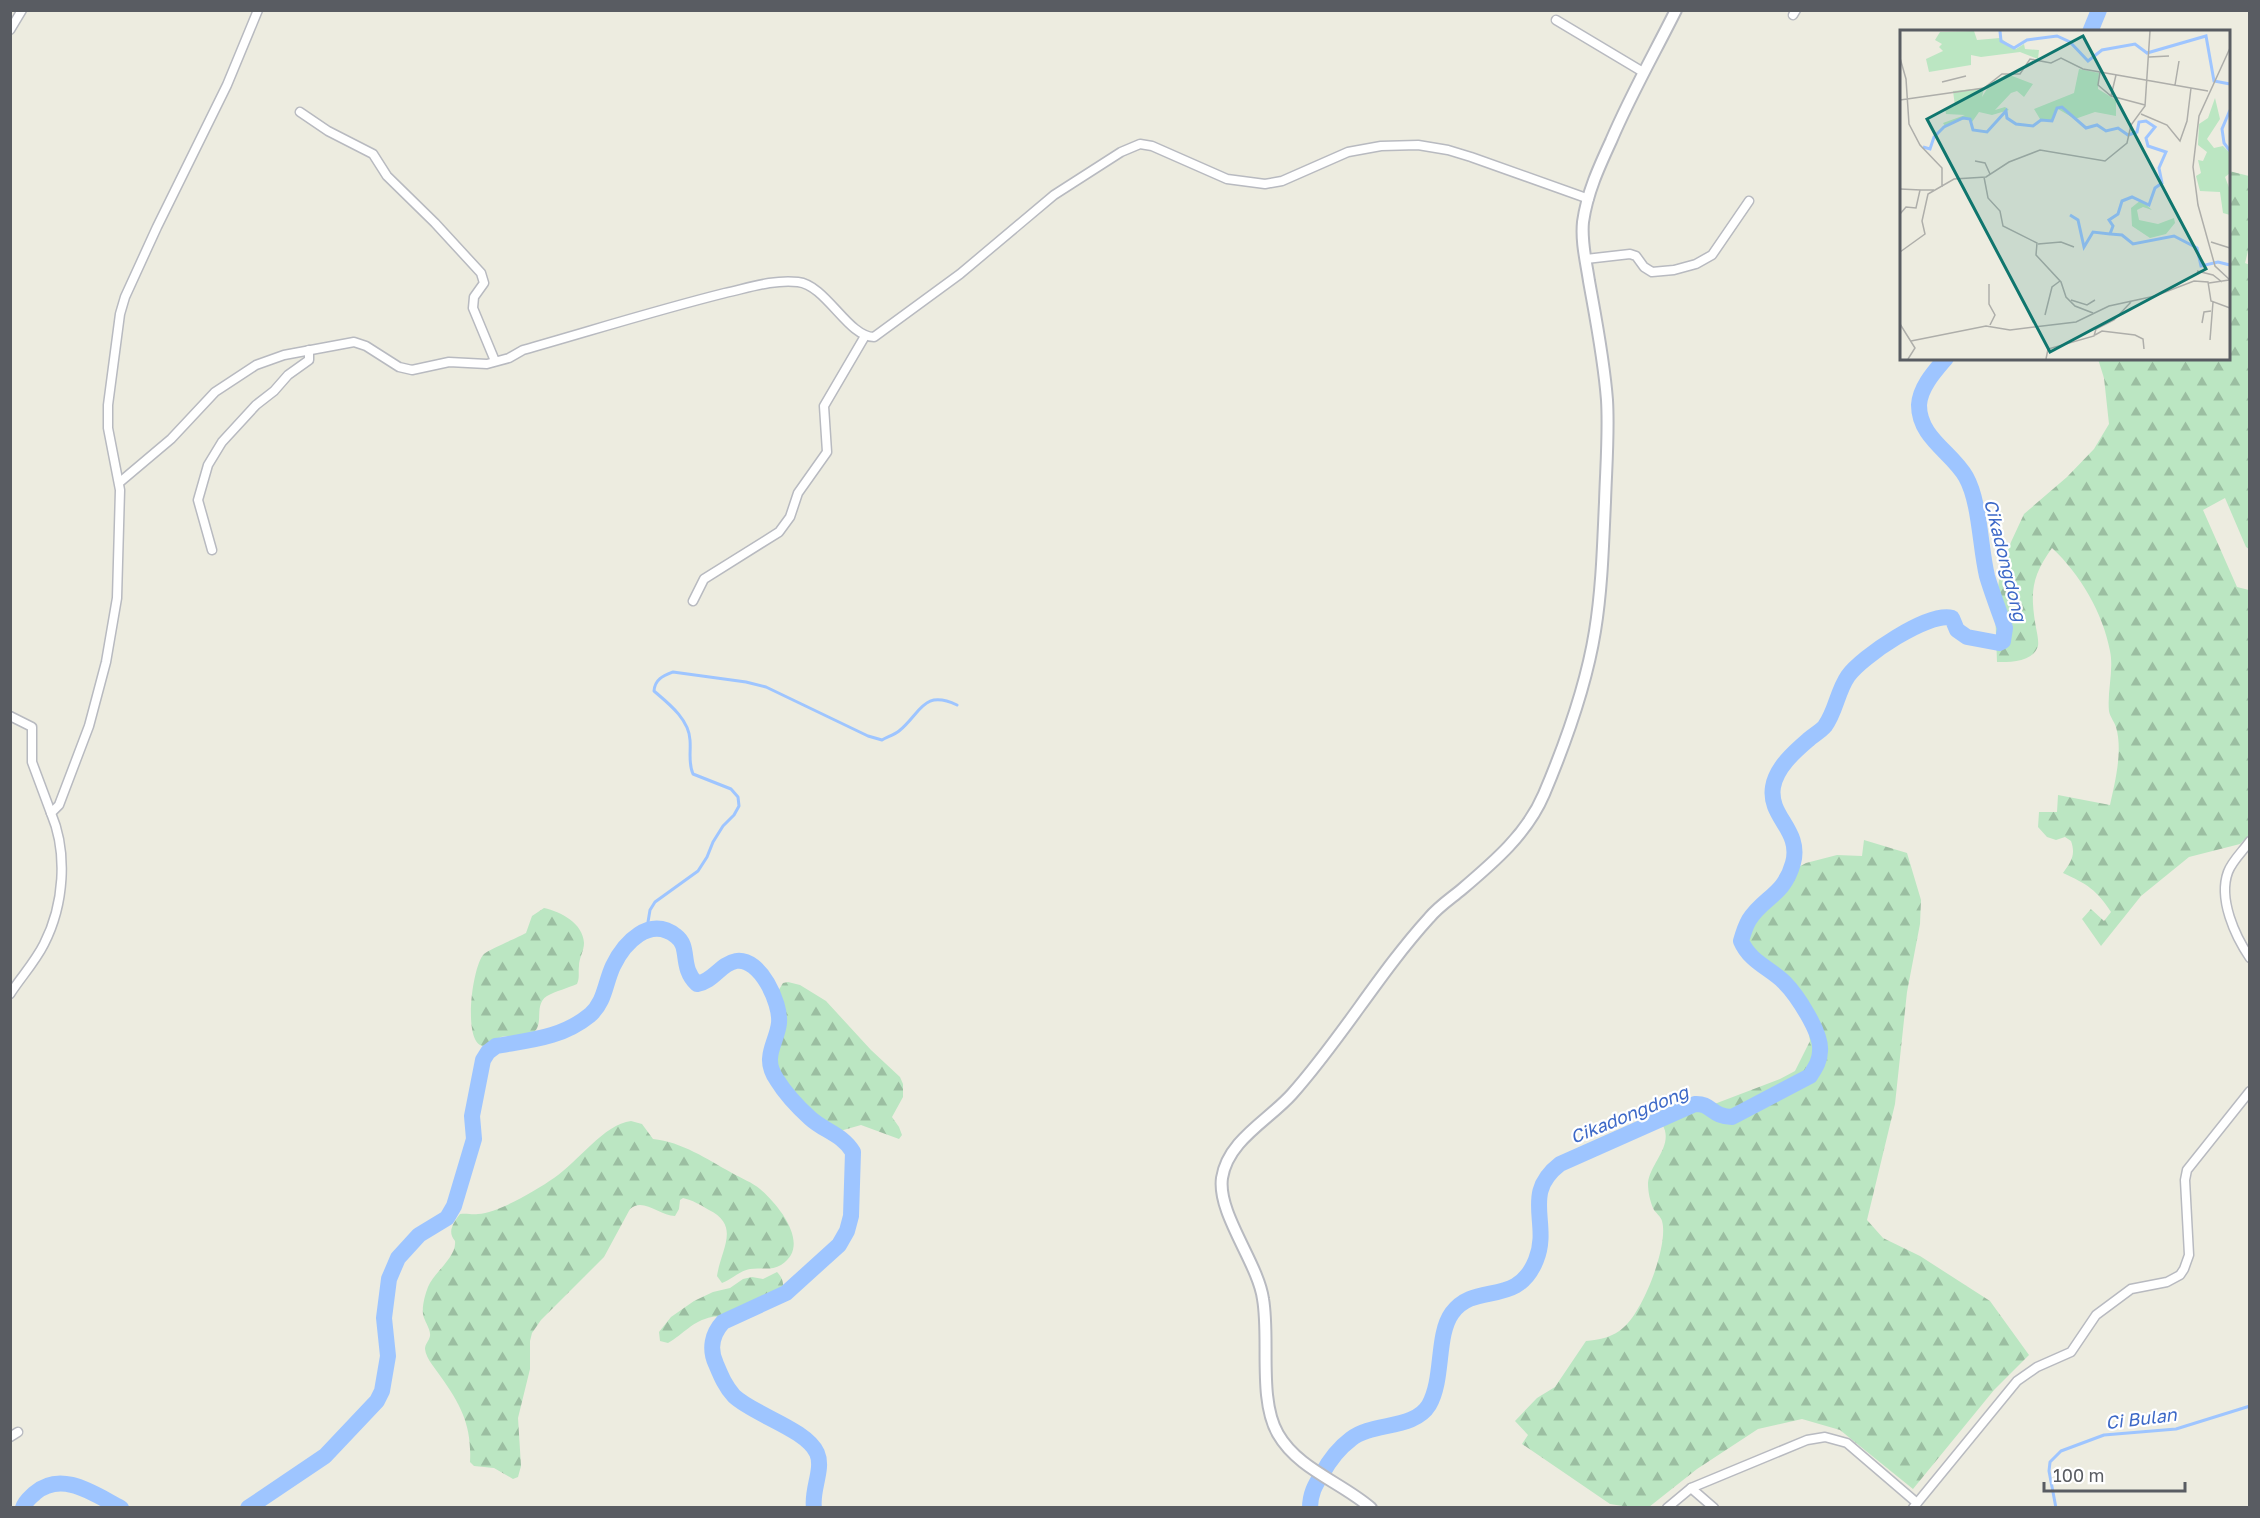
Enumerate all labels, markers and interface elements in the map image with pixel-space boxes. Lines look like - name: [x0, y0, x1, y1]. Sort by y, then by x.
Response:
- inset map: [1900, 30, 2230, 360]
- water label: Cikadongdong: [1980, 497, 2032, 625]
- water label: Cikadongdong: [1567, 1080, 1693, 1148]
- water label: Ci Bulan: [2104, 1403, 2179, 1433]
- scale bar: [2044, 1455, 2185, 1493]
- text: 100 m: [2053, 1464, 2104, 1486]

